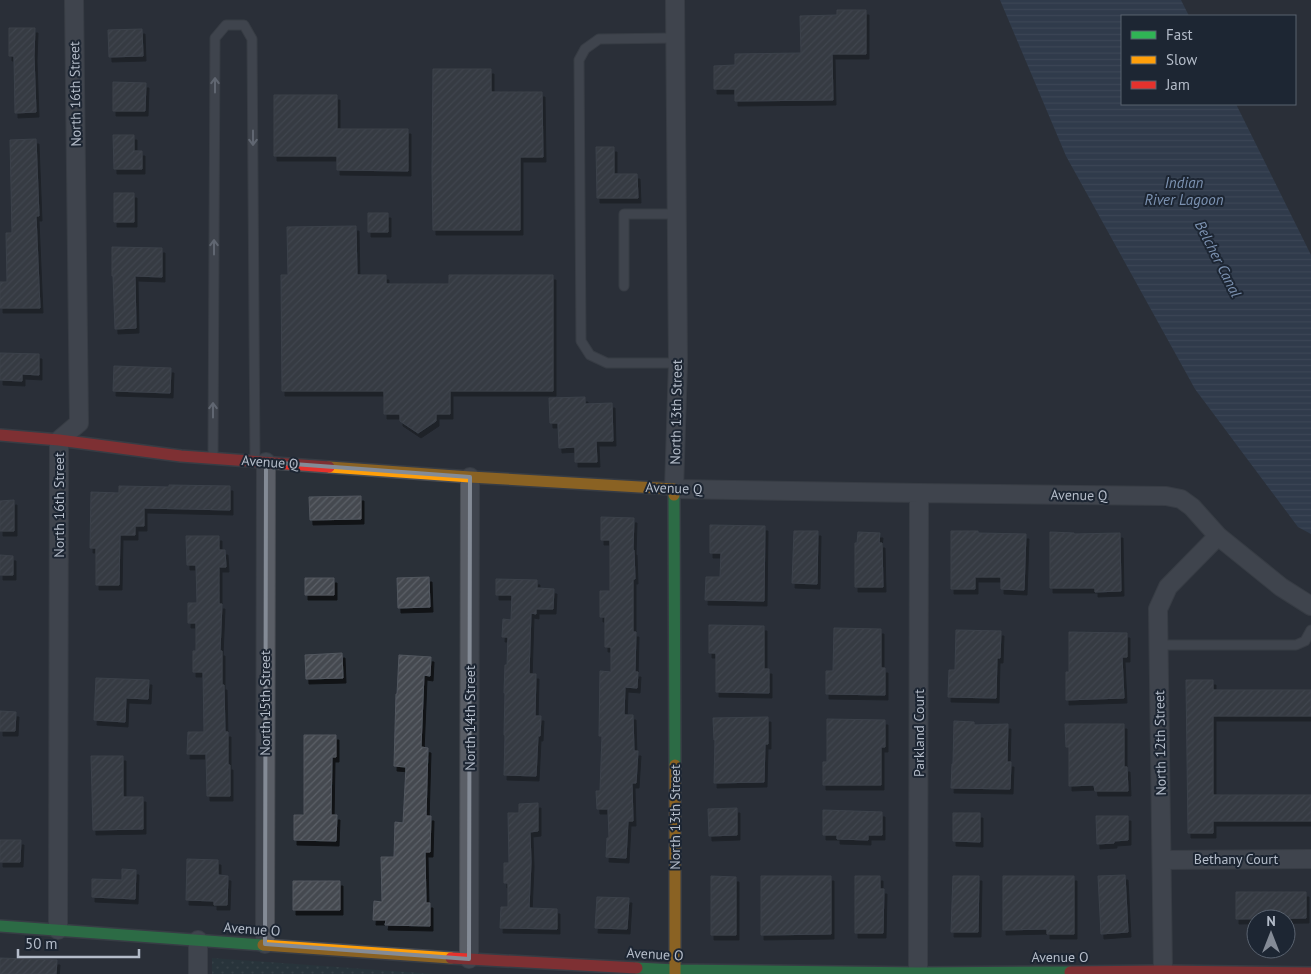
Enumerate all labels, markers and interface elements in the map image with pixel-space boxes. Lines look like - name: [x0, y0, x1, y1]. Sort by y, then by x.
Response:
- legend: [1121, 15, 1296, 105]
- text: Fast: [1166, 25, 1193, 44]
- street label: North 16th Street: [65, 41, 85, 147]
- text: Slow: [1166, 50, 1197, 69]
- text: Jam: [1165, 75, 1190, 94]
- one-way arrow: [210, 77, 220, 94]
- one-way arrow: [248, 129, 258, 145]
- water label: Indian River Lagoon: [1145, 173, 1224, 209]
- water label: Belcher Canal: [1191, 217, 1246, 300]
- one-way arrow: [209, 240, 219, 256]
- street label: North 13th Street: [666, 359, 686, 465]
- one-way arrow: [209, 402, 218, 418]
- street label: Avenue Q: [241, 451, 299, 473]
- street label: North 16th Street: [50, 452, 68, 558]
- street label: Avenue Q: [645, 478, 703, 498]
- street label: Avenue Q: [1050, 486, 1108, 505]
- street label: North 15th Street: [256, 650, 274, 756]
- street label: North 14th Street: [461, 665, 479, 771]
- street label: Parkland Court: [910, 689, 928, 777]
- street label: North 12th Street: [1150, 690, 1170, 796]
- street label: North 13th Street: [666, 764, 684, 870]
- street label: Bethany Court: [1194, 850, 1279, 868]
- north arrow: [1246, 909, 1296, 959]
- text: N: [1266, 912, 1276, 930]
- street label: Avenue O: [223, 918, 281, 940]
- scale bar: [18, 926, 139, 958]
- text: 50 m: [25, 934, 58, 953]
- street label: Avenue O: [626, 944, 684, 964]
- street label: Avenue O: [1031, 948, 1089, 966]

